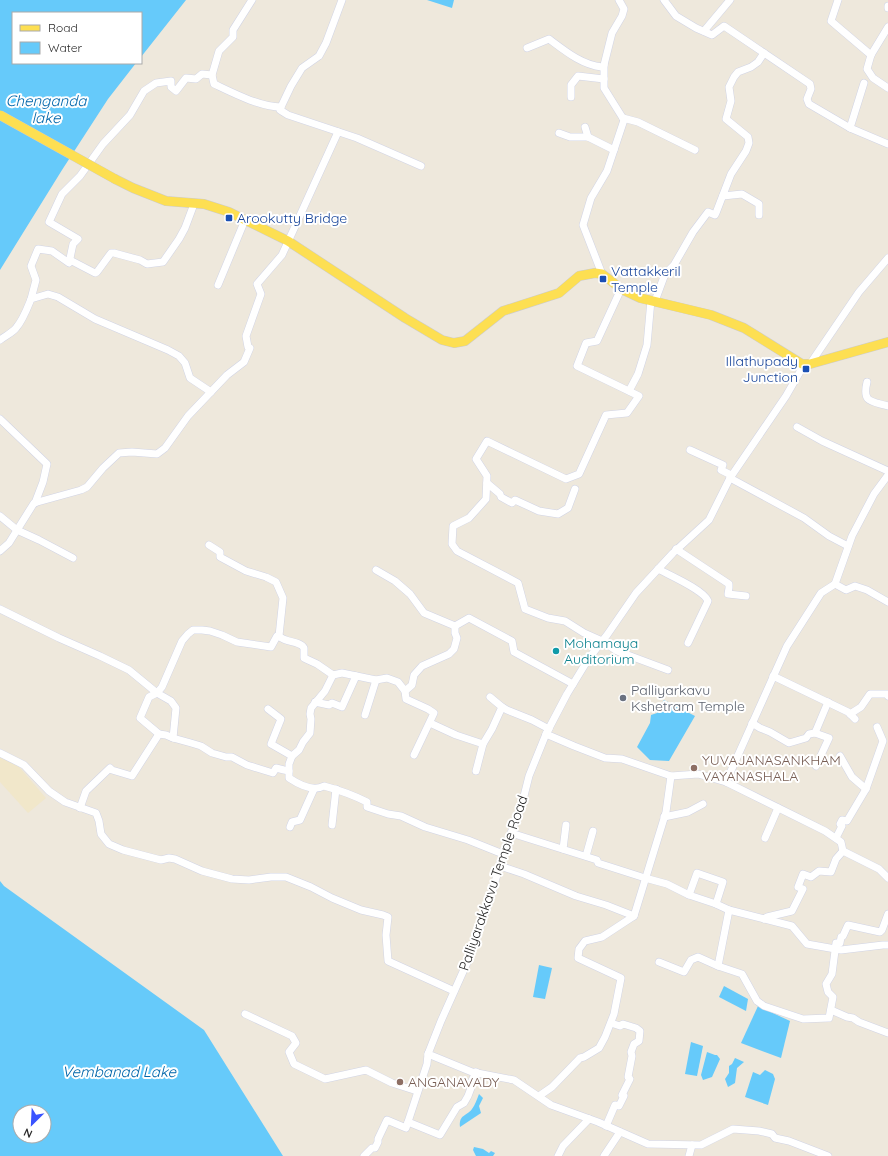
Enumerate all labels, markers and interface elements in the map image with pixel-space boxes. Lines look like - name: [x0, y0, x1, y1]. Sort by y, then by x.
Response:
- legend: [12, 12, 142, 64]
- text: Road: [48, 20, 78, 35]
- text: Water: [48, 40, 83, 55]
- water label: Chenganda lake: [6, 91, 87, 127]
- place label: Arookutty Bridge: [237, 209, 347, 227]
- marker: Arookutty Bridge: [224, 213, 234, 223]
- place label: Vattakkeril Temple: [611, 262, 681, 296]
- marker: Vattakkeril Temple: [598, 274, 608, 284]
- place label: Illathupady Junction: [726, 352, 798, 386]
- marker: Illathupady Junction: [801, 364, 811, 374]
- place label: Mohamaya Auditorium: [564, 634, 638, 668]
- marker: Mohamaya Auditorium: [551, 646, 561, 656]
- place label: Palliyarkavu Kshetram Temple: [631, 681, 745, 715]
- marker: Palliyarkavu Kshetram Temple: [618, 693, 628, 703]
- place label: YUVAJANASANKHAM VAYANASHALA: [702, 751, 841, 785]
- marker: YUVAJANASANKHAM VAYANASHALA: [689, 763, 699, 773]
- street label: Palliyarakkavu Temple Road: [455, 793, 531, 973]
- water label: Vembanad Lake: [62, 1062, 177, 1081]
- place label: ANGANAVADY: [408, 1073, 500, 1091]
- marker: ANGANAVADY: [395, 1077, 405, 1087]
- north arrow: [12, 1104, 52, 1144]
- text: N: [21, 1125, 34, 1141]

